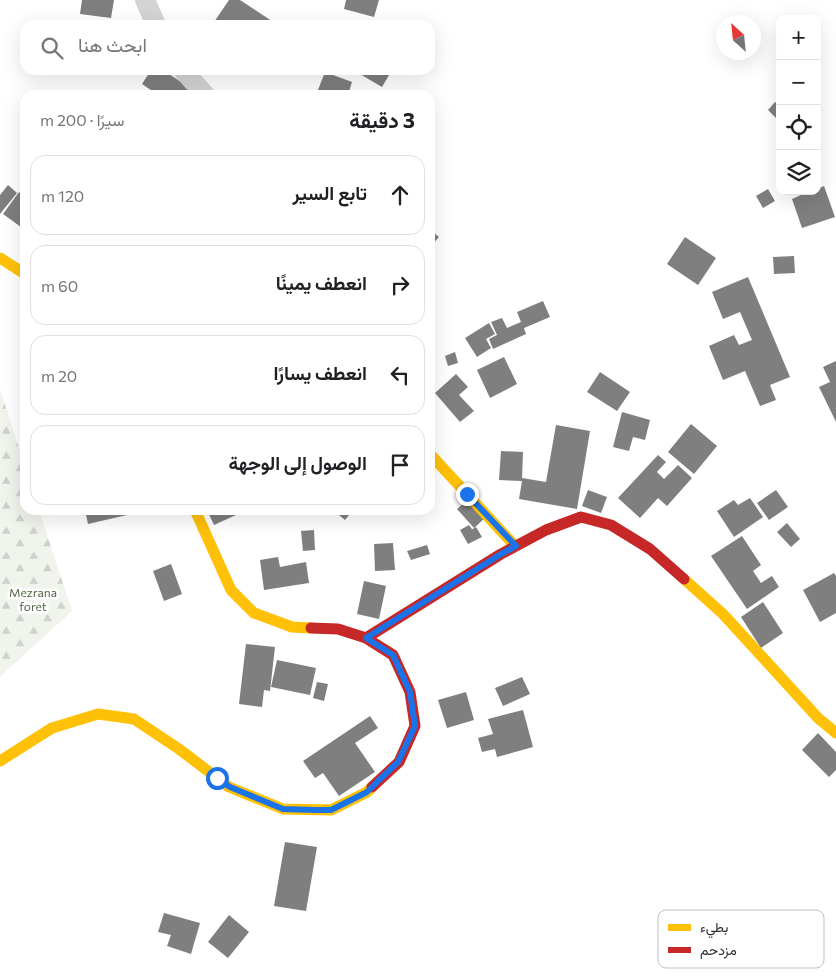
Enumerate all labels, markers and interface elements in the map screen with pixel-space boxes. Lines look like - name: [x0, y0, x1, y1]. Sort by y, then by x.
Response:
- north arrow: [716, 15, 761, 60]
- map controls: [776, 15, 821, 195]
- button: +: [776, 15, 821, 60]
- search box: [20, 20, 435, 75]
- text: ابحث هنا: [78, 33, 147, 56]
- icon: search: [38, 34, 66, 62]
- button: −: [776, 60, 821, 105]
- button: locate: [776, 105, 821, 150]
- text: 3 دقيقة: [349, 107, 415, 132]
- text: سيرًا · 200 m: [40, 110, 124, 129]
- button: layers: [776, 150, 821, 195]
- text: تابع السير: [293, 181, 367, 204]
- icon: ahead: [386, 181, 414, 209]
- text: 120 m: [41, 186, 84, 205]
- text: انعطف يمينًا: [276, 271, 367, 294]
- icon: right: [386, 271, 414, 299]
- text: 60 m: [41, 276, 78, 295]
- text: انعطف يسارًا: [273, 361, 367, 384]
- icon: left: [386, 361, 414, 389]
- text: 20 m: [41, 366, 77, 385]
- text: الوصول إلى الوجهة: [228, 451, 367, 474]
- icon: arrive: [386, 451, 414, 479]
- route end: [456, 483, 479, 506]
- park label: Mezrana foret: [9, 585, 57, 613]
- route start: [206, 767, 229, 790]
- legend: [658, 910, 824, 968]
- text: بطيء: [700, 918, 728, 939]
- text: مزدحم: [700, 941, 737, 959]

